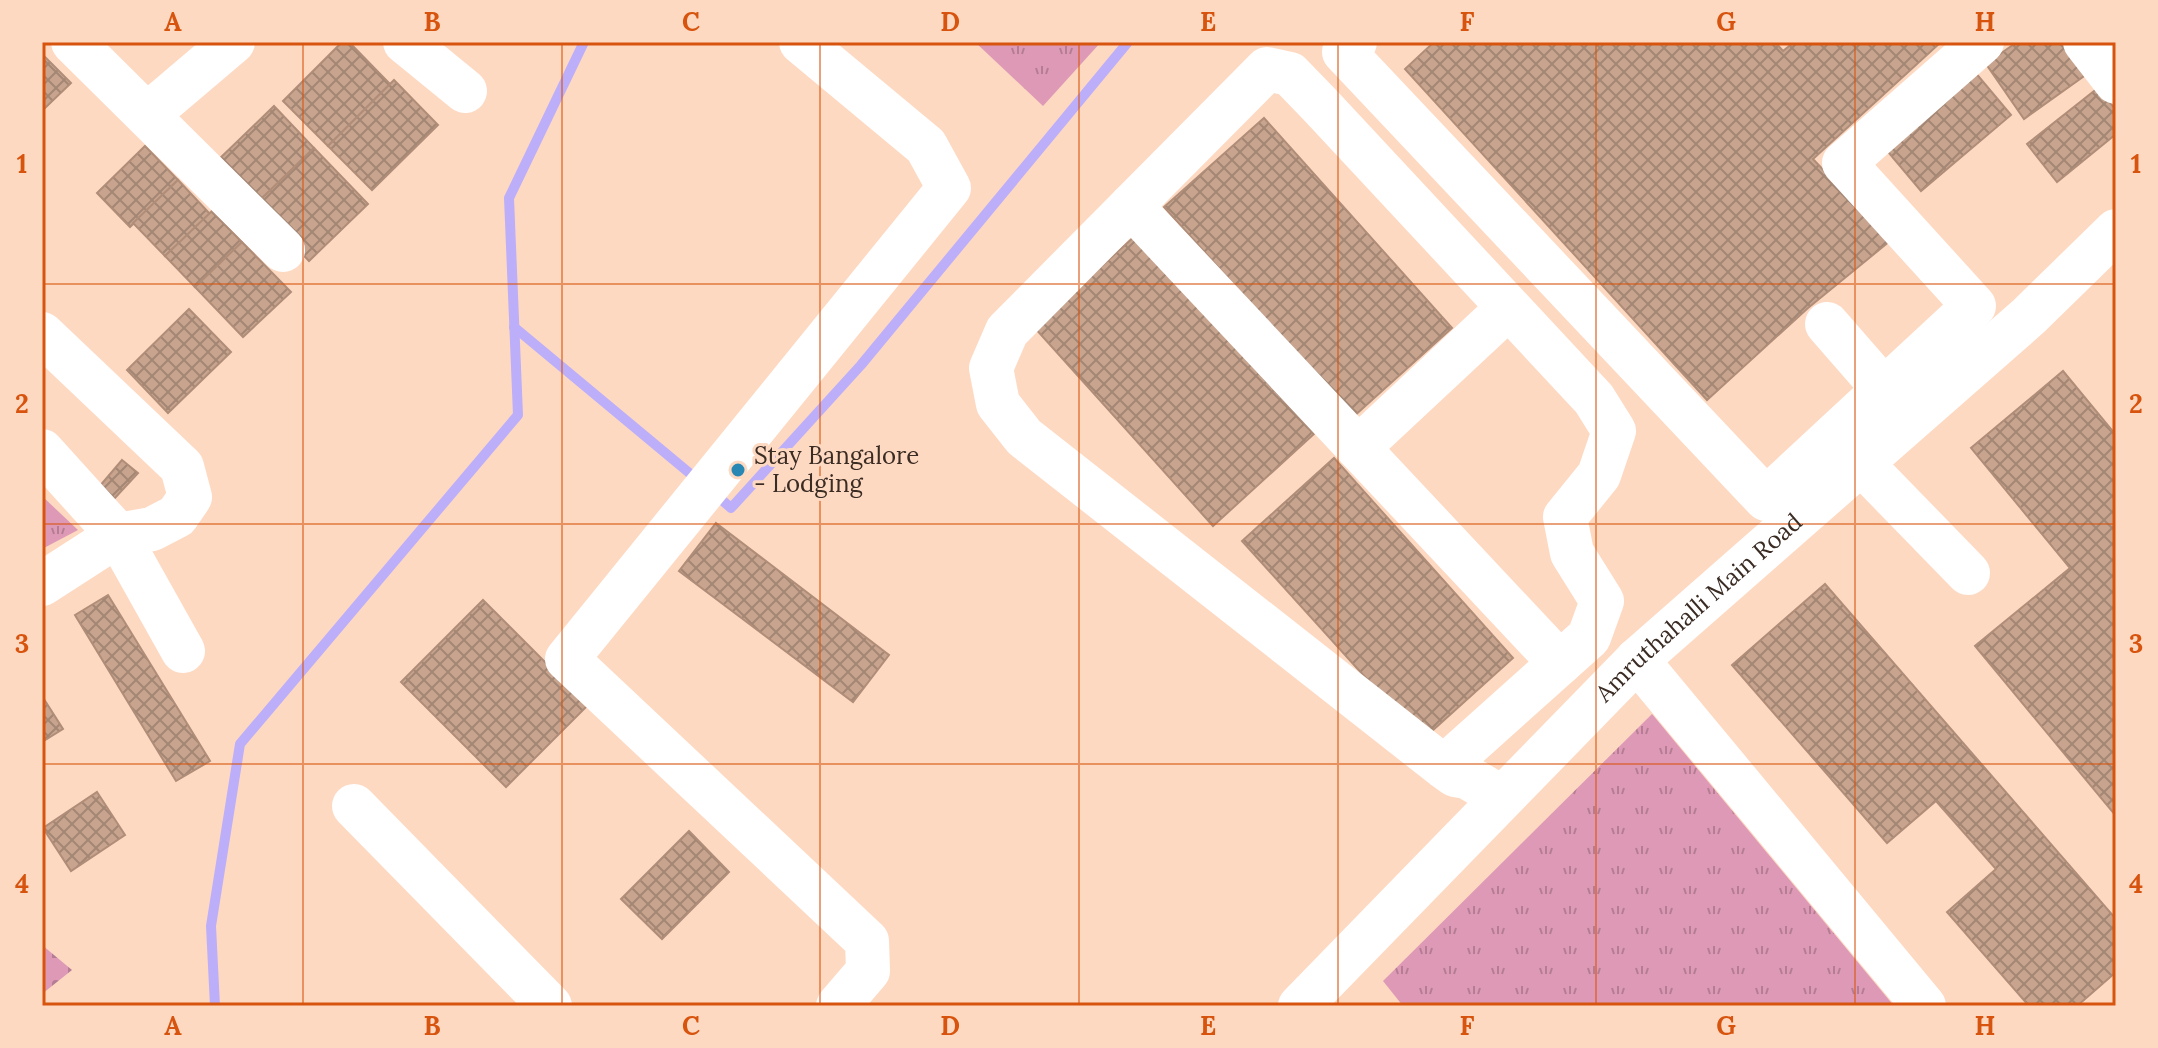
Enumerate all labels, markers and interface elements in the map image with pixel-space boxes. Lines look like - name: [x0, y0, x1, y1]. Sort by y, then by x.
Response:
- text: A: [164, 5, 182, 38]
- text: B: [423, 5, 441, 38]
- text: C: [682, 5, 700, 38]
- text: D: [940, 5, 960, 38]
- text: E: [1200, 5, 1216, 38]
- text: F: [1460, 5, 1475, 38]
- text: G: [1716, 5, 1736, 38]
- text: H: [1975, 5, 1995, 38]
- text: 1: [17, 147, 27, 180]
- text: 1: [2131, 147, 2141, 180]
- text: 2: [15, 387, 29, 420]
- text: 2: [2129, 387, 2143, 420]
- place label: Stay Bangalore - Lodging: [754, 440, 919, 499]
- marker: Stay Bangalore - Lodging: [729, 461, 747, 479]
- street label: Amruthahalli Main Road: [1588, 506, 1808, 709]
- text: 3: [15, 627, 29, 660]
- text: 3: [2129, 627, 2143, 660]
- text: 4: [15, 867, 29, 900]
- text: 4: [2129, 867, 2143, 900]
- text: A: [164, 1009, 182, 1042]
- text: B: [423, 1009, 441, 1042]
- text: C: [682, 1009, 700, 1042]
- text: D: [940, 1009, 960, 1042]
- text: E: [1200, 1009, 1216, 1042]
- text: F: [1460, 1009, 1475, 1042]
- text: G: [1716, 1009, 1736, 1042]
- text: H: [1975, 1009, 1995, 1042]

